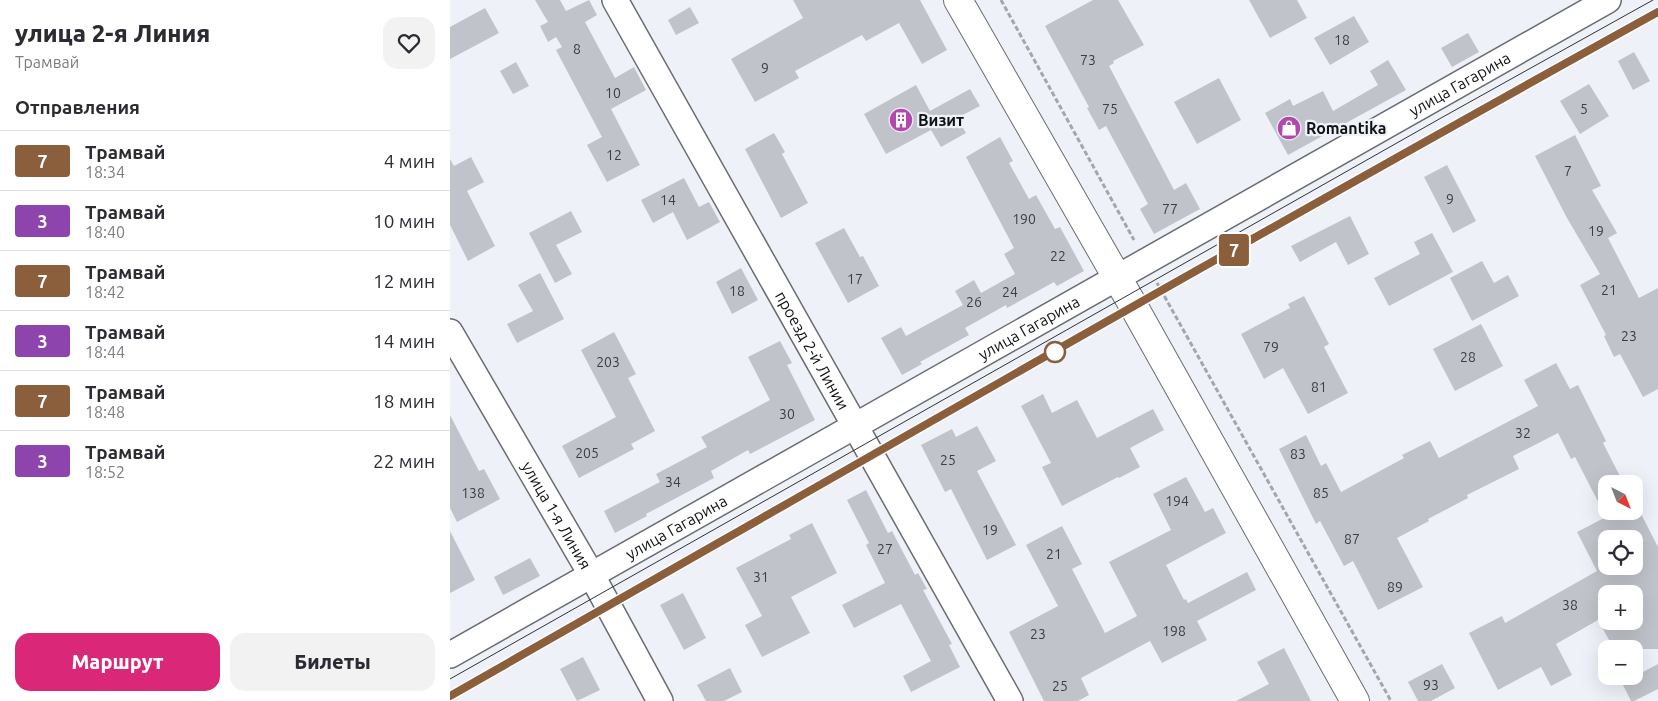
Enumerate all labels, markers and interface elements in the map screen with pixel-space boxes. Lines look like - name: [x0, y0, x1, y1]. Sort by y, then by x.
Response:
- button: heart: [383, 17, 435, 69]
- text: улица 2-я Линия: [15, 20, 210, 47]
- house number: 18: [1334, 32, 1350, 48]
- house number: 8: [573, 41, 581, 57]
- street label: улица Гагарина: [1406, 48, 1513, 120]
- house number: 73: [1080, 52, 1096, 68]
- text: Трамвай: [15, 53, 79, 71]
- house number: 9: [761, 60, 769, 76]
- house number: 10: [605, 85, 621, 101]
- text: Отправления: [15, 96, 140, 118]
- house number: 75: [1102, 101, 1118, 117]
- house number: 5: [1580, 101, 1588, 117]
- building icon: Визит: [888, 107, 914, 133]
- place label: Визит: [918, 111, 964, 129]
- shop icon: Romantika: [1276, 115, 1302, 141]
- place label: Romantika: [1306, 119, 1387, 137]
- text: Трамвай: [85, 141, 165, 163]
- house number: 12: [606, 147, 622, 163]
- text: 4 мин: [384, 150, 435, 172]
- text: 7: [37, 151, 48, 171]
- text: 18:34: [85, 163, 125, 181]
- house number: 7: [1564, 163, 1572, 179]
- house number: 9: [1446, 191, 1454, 207]
- house number: 14: [660, 192, 676, 208]
- text: Трамвай: [85, 201, 165, 223]
- house number: 77: [1162, 201, 1178, 217]
- text: 10 мин: [373, 210, 435, 232]
- text: 3: [37, 211, 48, 231]
- house number: 190: [1012, 211, 1036, 227]
- text: 18:40: [85, 223, 125, 241]
- house number: 19: [1588, 223, 1604, 239]
- line badge: 7: [1218, 234, 1250, 266]
- text: 7: [1229, 240, 1239, 260]
- house number: 22: [1050, 248, 1066, 264]
- text: Трамвай: [85, 261, 165, 283]
- text: 12 мин: [373, 270, 435, 292]
- text: 7: [37, 271, 48, 291]
- house number: 17: [847, 271, 863, 287]
- house number: 21: [1601, 282, 1617, 298]
- text: 18:42: [85, 283, 125, 301]
- house number: 18: [729, 283, 745, 299]
- house number: 24: [1002, 284, 1018, 300]
- street label: проезд 2-й Линии: [772, 288, 853, 413]
- street label: улица Гагарина: [975, 292, 1083, 363]
- house number: 26: [966, 294, 982, 310]
- text: Трамвай: [85, 321, 165, 343]
- house number: 23: [1621, 328, 1637, 344]
- text: 14 мин: [373, 330, 435, 352]
- text: 3: [37, 331, 48, 351]
- house number: 79: [1263, 339, 1279, 355]
- unlabelled marker: [1044, 341, 1066, 363]
- text: 18:44: [85, 343, 125, 361]
- house number: 28: [1460, 349, 1476, 365]
- house number: 203: [596, 354, 620, 370]
- house number: 81: [1311, 379, 1327, 395]
- text: Трамвай: [85, 381, 165, 403]
- text: 18 мин: [373, 390, 435, 412]
- text: 7: [37, 391, 48, 411]
- text: 18:48: [85, 403, 125, 421]
- house number: 30: [779, 406, 795, 422]
- house number: 32: [1515, 425, 1531, 441]
- text: Трамвай: [85, 441, 165, 463]
- house number: 205: [575, 445, 599, 461]
- house number: 83: [1290, 446, 1306, 462]
- text: 22 мин: [373, 450, 435, 472]
- text: 3: [37, 451, 48, 471]
- house number: 25: [940, 452, 956, 468]
- street label: улица 1-я Линия: [518, 458, 595, 572]
- text: 18:52: [85, 463, 125, 481]
- house number: 34: [665, 474, 681, 490]
- north arrow: [1598, 475, 1642, 520]
- map controls: [1598, 475, 1643, 685]
- house number: 138: [461, 485, 485, 501]
- house number: 85: [1313, 485, 1329, 501]
- street label: улица Гагарина: [622, 491, 730, 563]
- house number: 194: [1165, 493, 1189, 509]
- house number: 19: [982, 522, 998, 538]
- button: locate: [1598, 530, 1643, 575]
- house number: 87: [1344, 531, 1360, 547]
- house number: 27: [877, 541, 893, 557]
- house number: 21: [1046, 546, 1062, 562]
- house number: 31: [753, 569, 769, 585]
- house number: 89: [1387, 579, 1403, 595]
- button: +: [1598, 585, 1643, 630]
- house number: 38: [1562, 597, 1578, 613]
- house number: 198: [1162, 623, 1186, 639]
- house number: 23: [1030, 626, 1046, 642]
- button: Маршрут: [15, 633, 220, 691]
- button: Билеты: [230, 633, 435, 691]
- button: −: [1598, 640, 1643, 685]
- house number: 93: [1423, 677, 1439, 693]
- house number: 25: [1052, 678, 1068, 694]

